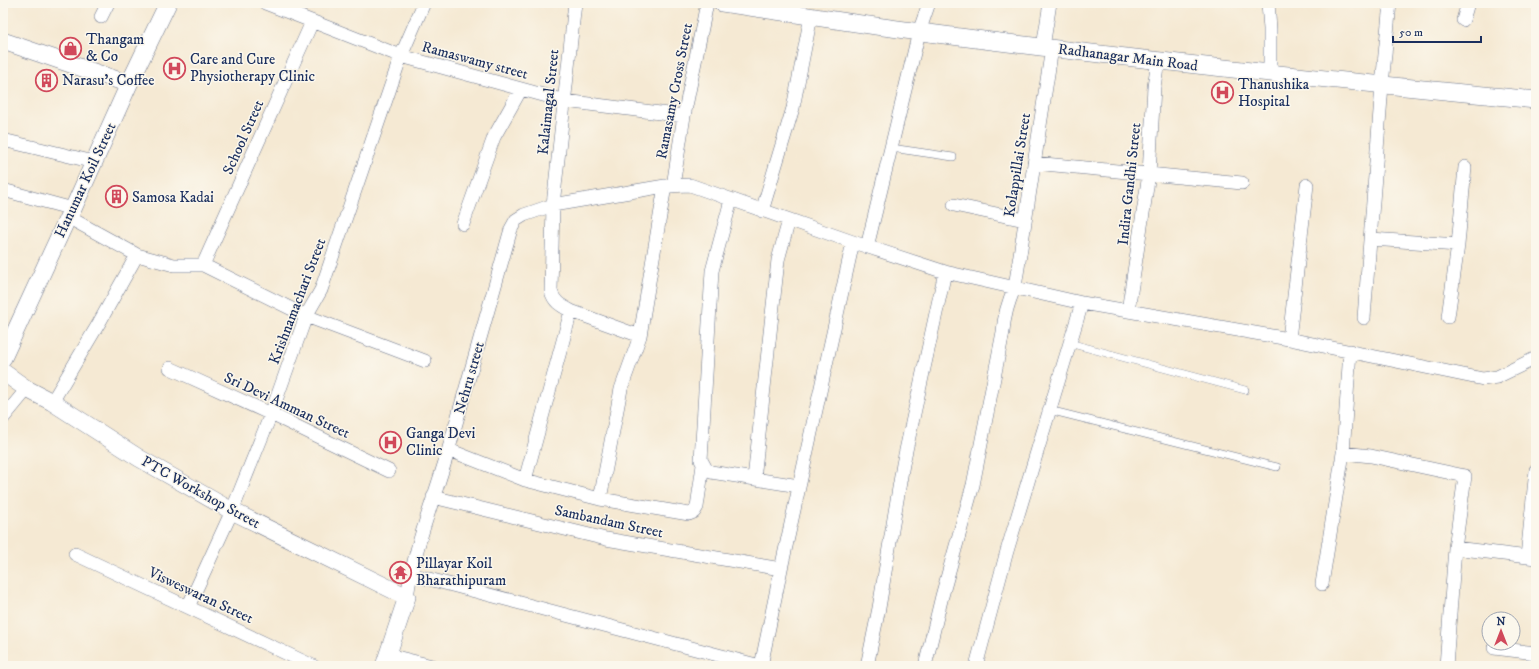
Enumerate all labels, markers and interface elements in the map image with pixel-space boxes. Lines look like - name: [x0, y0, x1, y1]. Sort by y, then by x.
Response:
- scale bar: [1393, 18, 1481, 44]
- street label: Ramasamy Cross Street: [652, 21, 697, 161]
- text: 50 m: [1399, 25, 1423, 40]
- place label: Thangam & Co: [86, 30, 144, 66]
- shop icon: Thangam & Co: [58, 35, 84, 61]
- street label: Ramaswamy street: [420, 37, 530, 84]
- street label: Radhanagar Main Road: [1057, 39, 1199, 76]
- street label: Kalaimagal Street: [534, 48, 564, 156]
- place label: Care and Cure Physiotherapy Clinic: [190, 50, 315, 86]
- hospital icon: Care and Cure Physiotherapy Clinic: [161, 55, 187, 81]
- building icon: Narasu's Coffee: [33, 67, 59, 93]
- place label: Narasu's Coffee: [62, 71, 154, 90]
- place label: Thanushika Hospital: [1238, 75, 1310, 111]
- hospital icon: Thanushika Hospital: [1209, 80, 1235, 106]
- street label: School Street: [219, 97, 268, 178]
- street label: Kolappillai Street: [1000, 111, 1035, 219]
- street label: Hanumar Koil Street: [50, 119, 121, 241]
- street label: Indira Gandhi Street: [1114, 122, 1145, 246]
- building icon: Samosa Kadai: [103, 184, 129, 210]
- place label: Samosa Kadai: [132, 188, 214, 207]
- street label: Krishnamachari Street: [265, 235, 330, 367]
- street label: Nehru street: [450, 339, 489, 417]
- street label: Sri Devi Amman Street: [221, 368, 353, 443]
- place label: Ganga Devi Clinic: [406, 424, 476, 460]
- hospital icon: Ganga Devi Clinic: [377, 429, 403, 455]
- street label: PTC Workshop Street: [138, 452, 264, 533]
- street label: Sambandam Street: [553, 501, 665, 542]
- place label: Pillayar Koil Bharathipuram: [416, 554, 506, 590]
- temple icon: Pillayar Koil Bharathipuram: [388, 559, 414, 585]
- street label: Visweswaran Street: [144, 562, 256, 628]
- north arrow: [1481, 611, 1521, 651]
- text: N: [1496, 615, 1506, 629]

